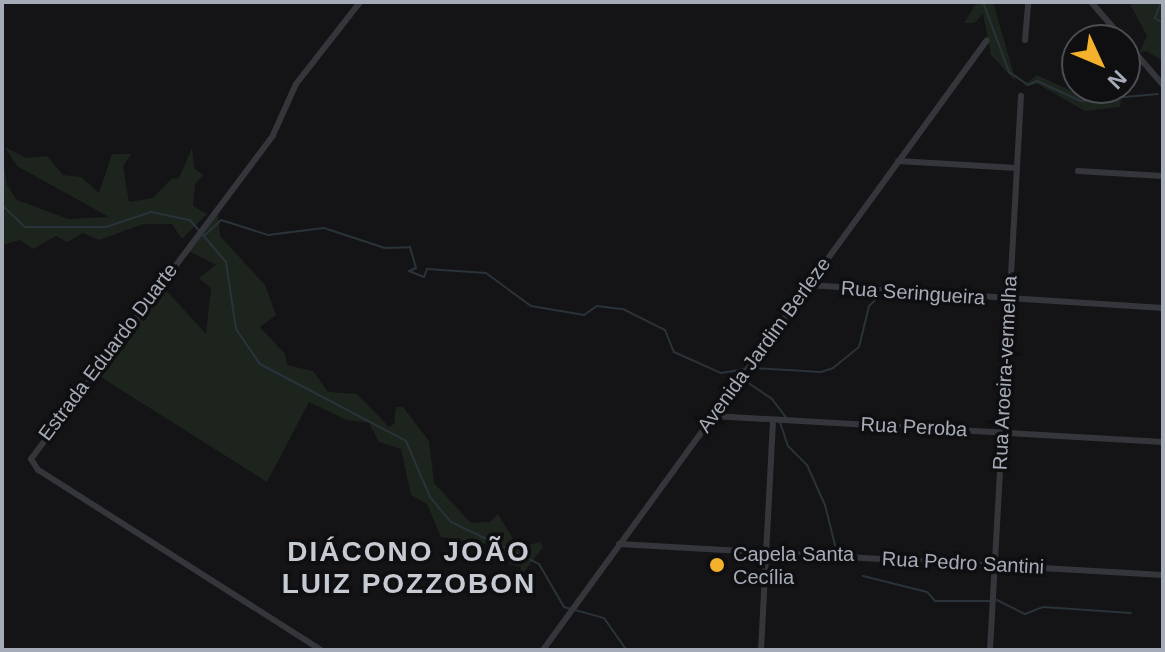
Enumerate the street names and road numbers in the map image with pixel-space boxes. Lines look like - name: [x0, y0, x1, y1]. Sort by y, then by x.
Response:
- street label: Avenida Jardim Berleze: [692, 253, 836, 437]
- street label: Estrada Eduardo Duarte: [34, 259, 182, 445]
- street label: Rua Aroeira-vermelha: [988, 275, 1022, 471]
- street label: Rua Seringueira: [840, 276, 986, 310]
- street label: Rua Peroba: [860, 412, 968, 442]
- street label: Rua Pedro Santini: [881, 547, 1045, 579]

